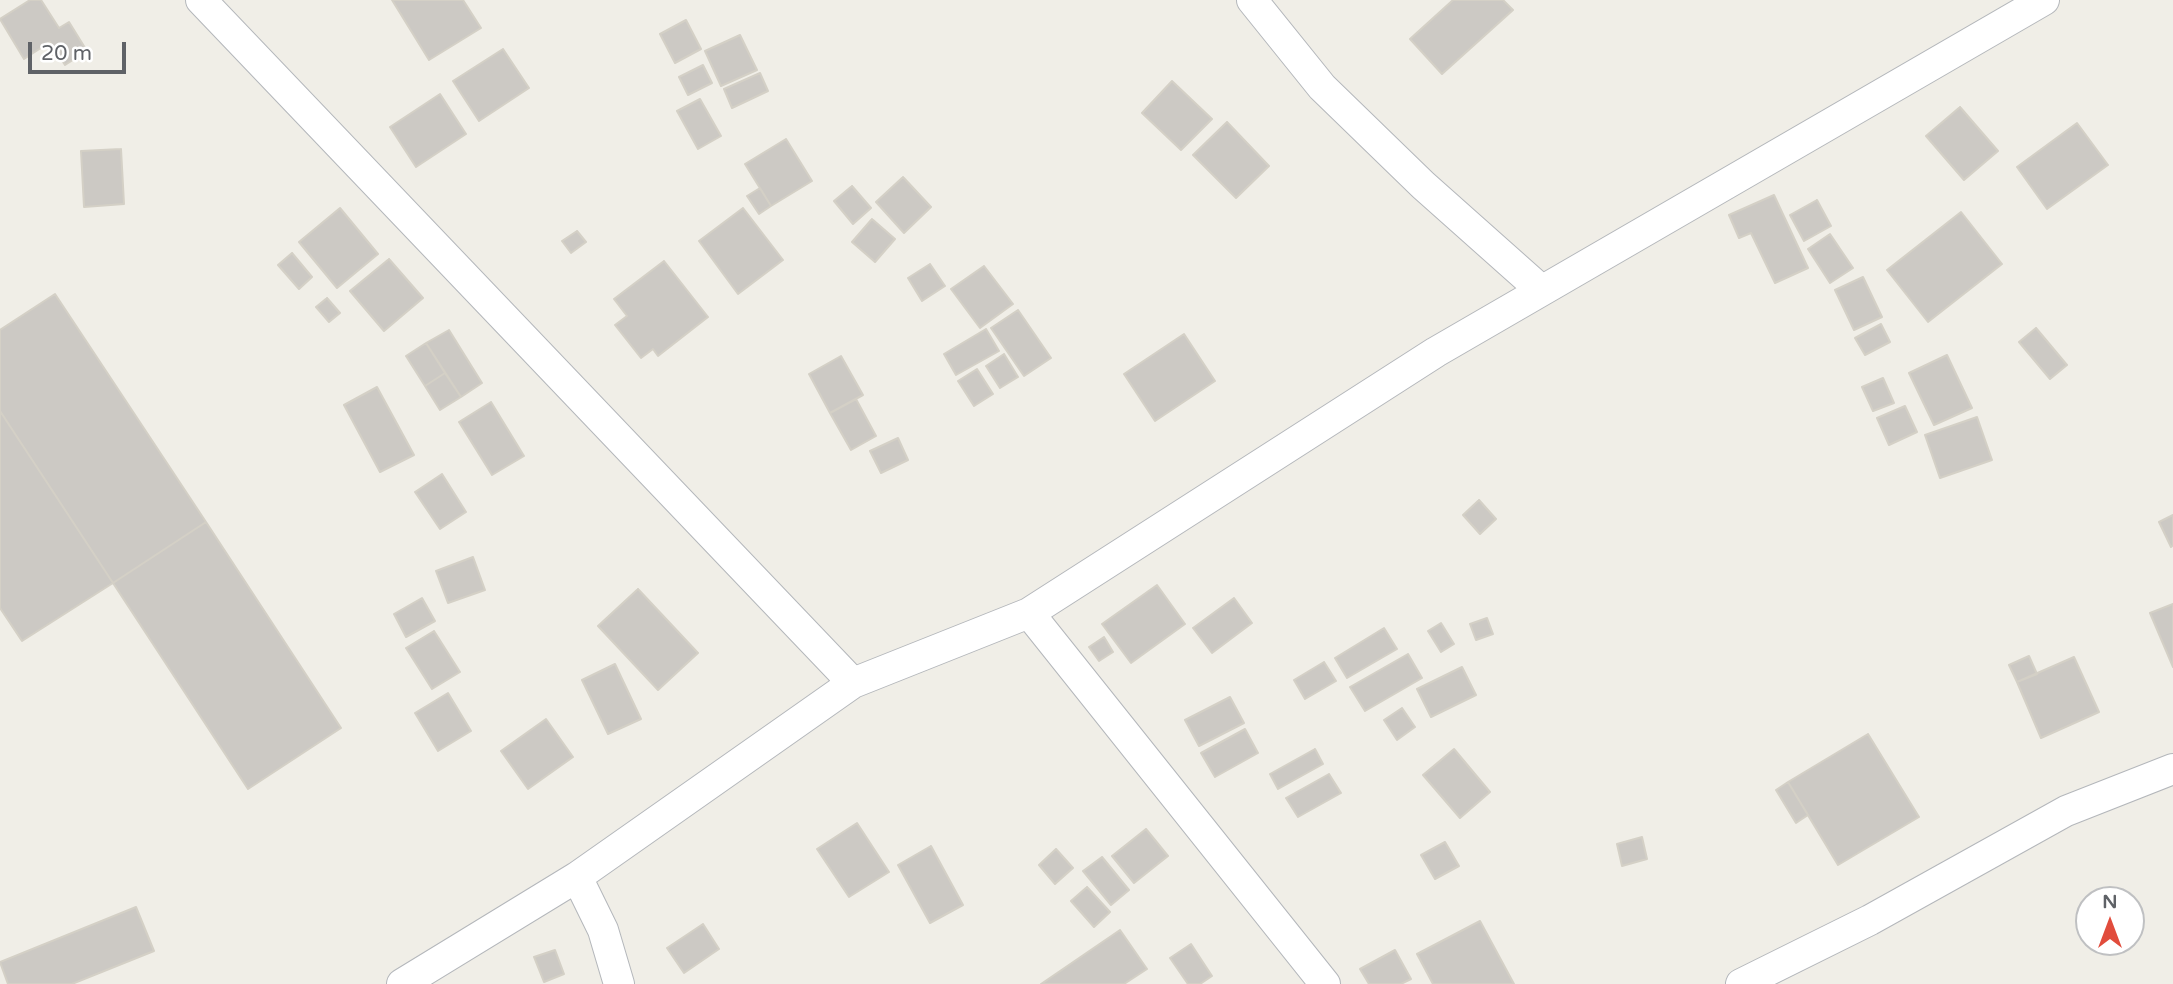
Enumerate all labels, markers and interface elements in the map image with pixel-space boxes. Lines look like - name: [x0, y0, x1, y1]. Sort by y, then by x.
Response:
- scale bar: [32, 28, 130, 72]
- text: 20 m: [41, 41, 92, 66]
- north arrow: [2075, 886, 2145, 956]
- text: N: [2102, 891, 2118, 913]

